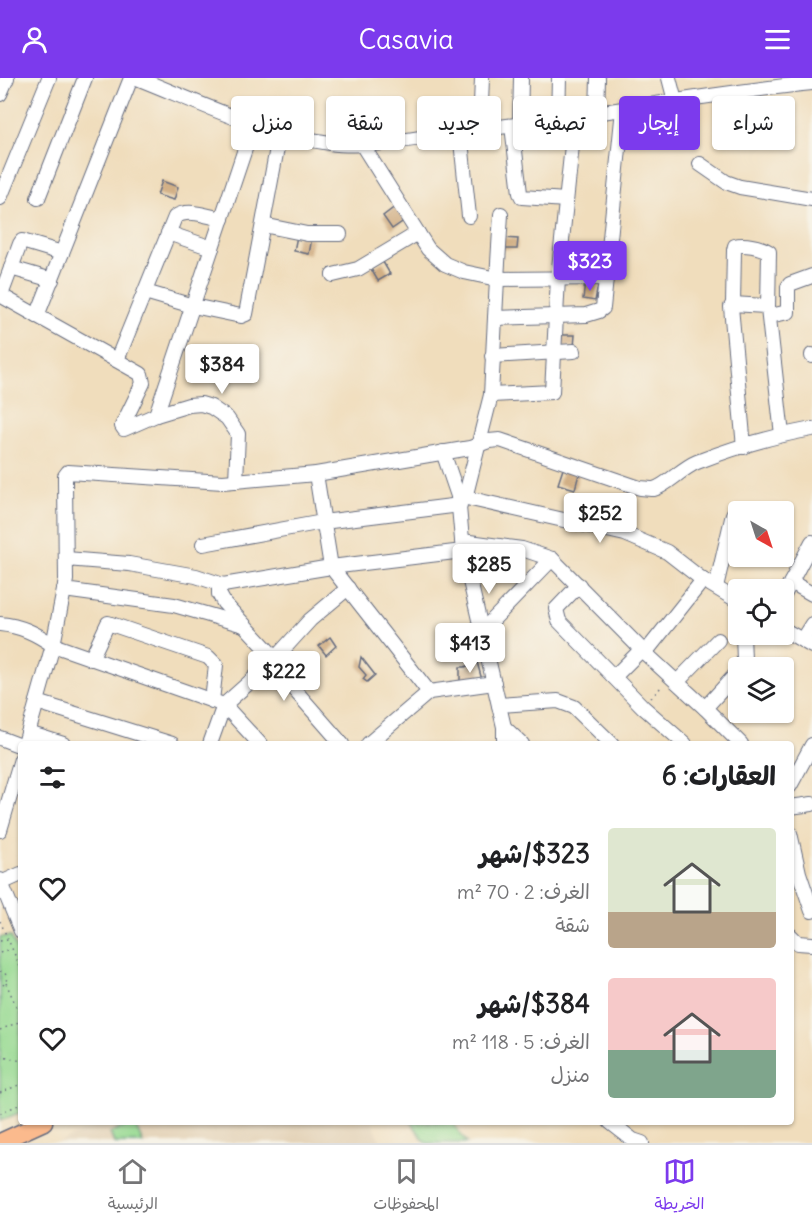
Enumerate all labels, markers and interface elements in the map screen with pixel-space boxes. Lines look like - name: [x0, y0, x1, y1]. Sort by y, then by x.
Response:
- text: Casavia: [358, 22, 454, 56]
- icon: person: [18, 23, 51, 56]
- icon: menu: [761, 23, 794, 56]
- chip: منزل: [231, 96, 314, 150]
- chip: شقة: [326, 96, 405, 150]
- chip: جديد: [417, 96, 501, 150]
- chip: تصفية: [513, 96, 607, 150]
- chip: إيجار: [619, 96, 700, 150]
- chip: شراء: [712, 96, 795, 150]
- pin: $323: [554, 241, 626, 292]
- text: $323: [568, 248, 612, 273]
- pin: $384: [186, 344, 258, 395]
- text: $384: [199, 351, 245, 376]
- pin: $252: [564, 493, 636, 544]
- text: $252: [578, 500, 622, 525]
- north arrow: [728, 501, 794, 567]
- map controls: [728, 501, 794, 723]
- pin: $285: [453, 544, 525, 595]
- text: $285: [466, 551, 512, 576]
- button: locate: [728, 579, 794, 645]
- pin: $413: [434, 623, 506, 674]
- text: $413: [449, 630, 491, 655]
- pin: $222: [248, 651, 320, 702]
- button: layers: [728, 657, 794, 723]
- text: $222: [262, 658, 306, 683]
- text: العقارات: 6: [662, 759, 776, 792]
- icon: filters: [36, 761, 69, 794]
- text: $323/شهر: [479, 837, 590, 870]
- icon: home: [656, 852, 728, 924]
- icon: heart: [36, 872, 69, 905]
- text: الغرف: 2 · 70 m²: [457, 879, 590, 904]
- text: شقة: [555, 912, 590, 937]
- text: $384/شهر: [478, 987, 590, 1020]
- icon: home: [656, 1002, 728, 1074]
- icon: heart: [36, 1022, 69, 1055]
- text: الغرف: 5 · 118 m²: [452, 1029, 590, 1054]
- text: منزل: [551, 1062, 590, 1087]
- tab: الرئيسية: [108, 1155, 158, 1218]
- tab: المحفوظات: [373, 1155, 439, 1218]
- tab: الخريطة: [654, 1155, 704, 1218]

